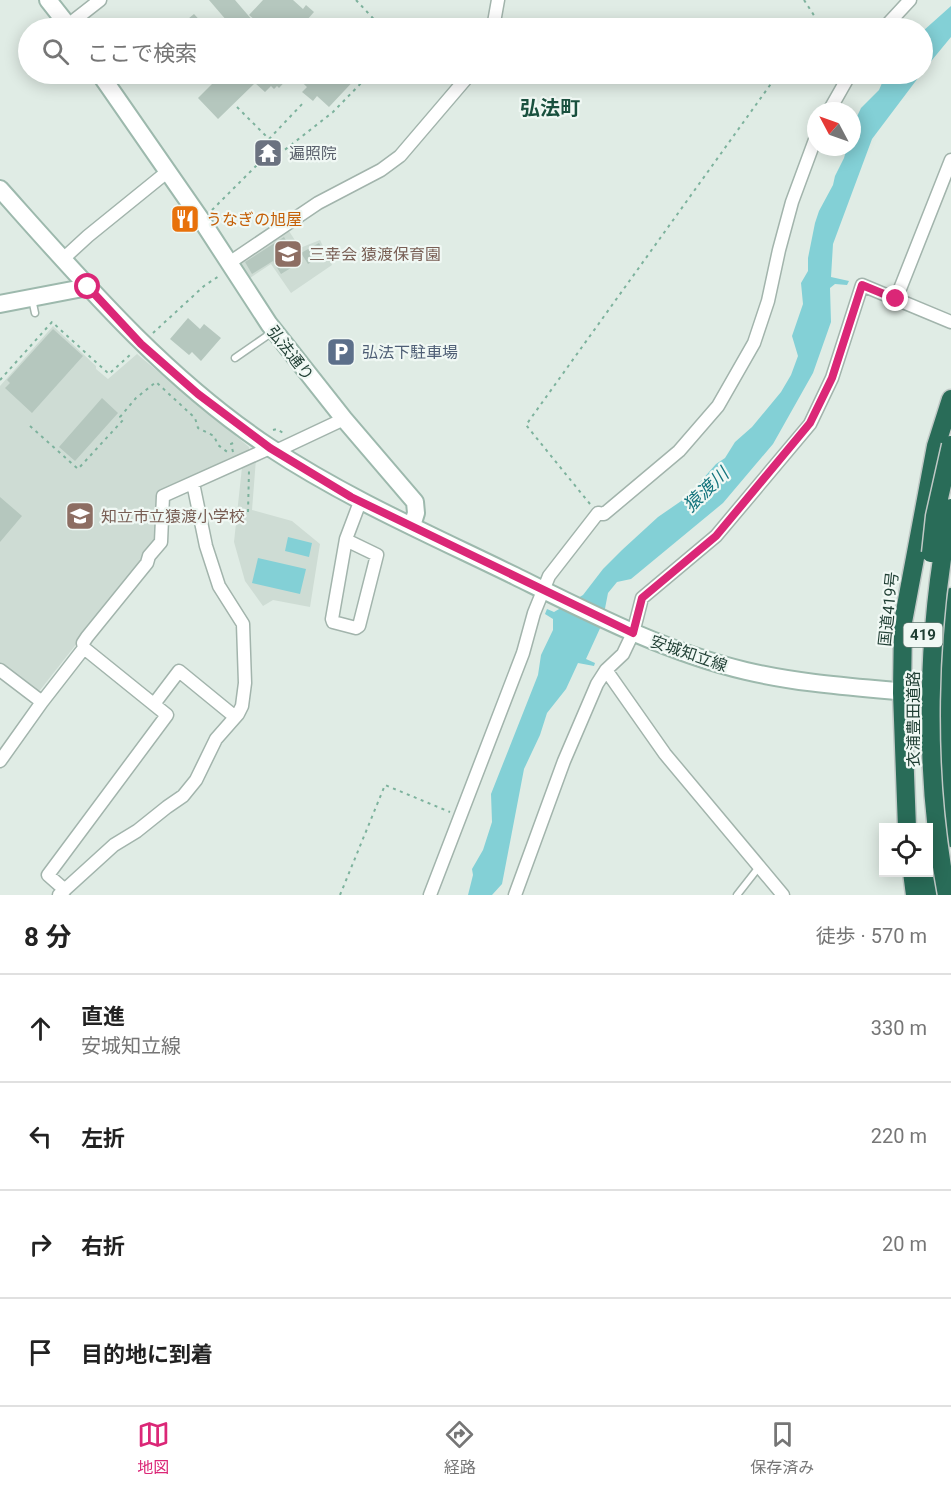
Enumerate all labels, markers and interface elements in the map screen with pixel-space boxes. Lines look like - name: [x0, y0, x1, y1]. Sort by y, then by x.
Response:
- search box: [18, 18, 933, 84]
- icon: search: [39, 35, 72, 68]
- text: ここで検索: [87, 41, 197, 66]
- district label: 弘法町: [520, 96, 580, 120]
- north arrow: [807, 102, 861, 156]
- temple icon: 遍照院: [252, 137, 284, 169]
- place label: 遍照院: [289, 144, 337, 163]
- restaurant icon: うなぎの旭屋: [169, 203, 201, 235]
- place label: うなぎの旭屋: [206, 210, 302, 229]
- school or university icon: 三幸会 猿渡保育園: [272, 238, 304, 270]
- place label: 三幸会 猿渡保育園: [309, 245, 441, 264]
- route start: [74, 273, 100, 299]
- route end: [882, 285, 908, 311]
- street label: 弘法通り: [263, 322, 318, 384]
- parking icon: 弘法下駐車場: [325, 336, 357, 368]
- place label: 弘法下駐車場: [362, 343, 458, 362]
- water label: 猿渡川: [679, 462, 734, 516]
- school or university icon: 知立市立猿渡小学校: [64, 500, 96, 532]
- place label: 知立市立猿渡小学校: [101, 507, 245, 526]
- street label: 国道419号: [875, 571, 902, 647]
- road number: 419: [904, 623, 942, 647]
- street label: 安城知立線: [648, 631, 730, 675]
- street label: 衣浦豊田道路: [904, 671, 923, 767]
- map controls: [879, 823, 933, 877]
- button: locate: [879, 823, 933, 877]
- text: 8 分: [24, 922, 71, 952]
- text: 徒歩 · 570 m: [816, 924, 927, 948]
- text: 直進: [81, 1004, 125, 1029]
- icon: ahead: [24, 1012, 57, 1045]
- text: 330 m: [871, 1016, 927, 1040]
- text: 安城知立線: [81, 1034, 181, 1058]
- icon: left: [24, 1120, 57, 1153]
- text: 220 m: [871, 1124, 927, 1148]
- text: 左折: [81, 1126, 125, 1151]
- icon: right: [24, 1228, 57, 1261]
- text: 20 m: [882, 1232, 927, 1256]
- text: 右折: [81, 1234, 125, 1259]
- icon: arrive: [24, 1336, 57, 1369]
- text: 目的地に到着: [81, 1342, 213, 1367]
- tab: 地図: [137, 1418, 170, 1478]
- tab: 経路: [443, 1418, 476, 1478]
- tab: 保存済み: [750, 1418, 814, 1478]

